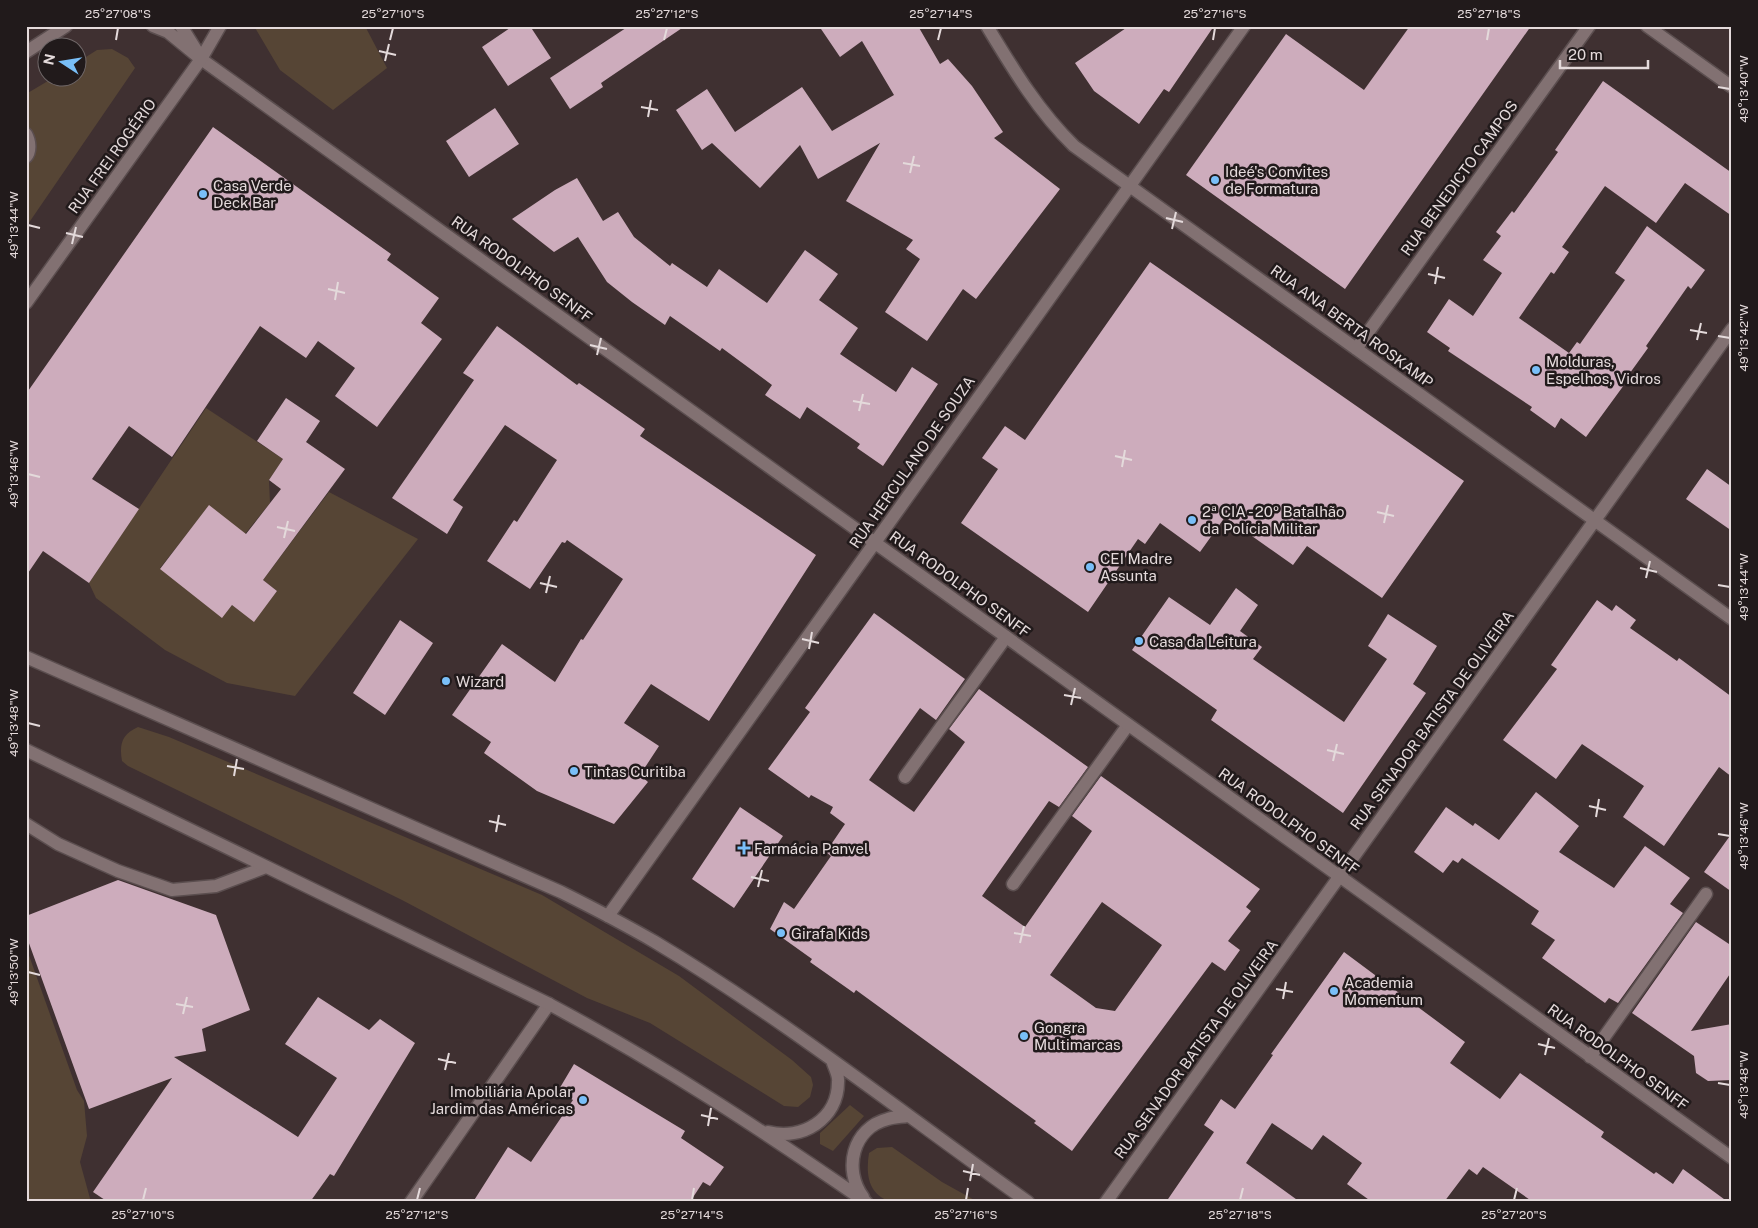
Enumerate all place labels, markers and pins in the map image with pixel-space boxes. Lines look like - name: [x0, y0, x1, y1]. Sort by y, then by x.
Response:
- place label: Ideé's Convites de Formatura: [1225, 163, 1328, 197]
- marker: Ideé's Convites de Formatura: [1209, 174, 1221, 186]
- place label: Casa Verde Deck Bar: [213, 177, 292, 211]
- marker: Casa Verde Deck Bar: [197, 188, 209, 200]
- place label: Molduras, Espelhos, Vidros: [1546, 353, 1661, 387]
- marker: Molduras, Espelhos, Vidros: [1530, 364, 1542, 376]
- place label: 2ª CIA - 20º Batalhão da Polícia Militar: [1202, 503, 1345, 537]
- marker: 2ª CIA - 20º Batalhão da Polícia Militar: [1186, 514, 1198, 526]
- place label: CEI Madre Assunta: [1100, 550, 1172, 584]
- marker: CEI Madre Assunta: [1084, 561, 1096, 573]
- place label: Casa da Leitura: [1149, 633, 1257, 650]
- marker: Casa da Leitura: [1133, 635, 1145, 647]
- place label: Wizard: [456, 673, 504, 690]
- marker: Wizard: [440, 675, 452, 687]
- place label: Tintas Curitiba: [584, 763, 686, 780]
- marker: Tintas Curitiba: [568, 765, 580, 777]
- place label: Farmácia Panvel: [754, 840, 868, 857]
- marker: Farmácia Panvel: [738, 842, 750, 854]
- place label: Girafa Kids: [791, 925, 868, 942]
- marker: Girafa Kids: [775, 927, 787, 939]
- place label: Academia Momentum: [1344, 974, 1423, 1008]
- marker: Academia Momentum: [1328, 985, 1340, 997]
- place label: Gongra Multimarcas: [1034, 1019, 1121, 1053]
- marker: Gongra Multimarcas: [1018, 1030, 1030, 1042]
- place label: Imobiliária Apolar Jardim das Américas: [430, 1083, 573, 1117]
- marker: Imobiliária Apolar Jardim das Américas: [577, 1094, 589, 1106]

